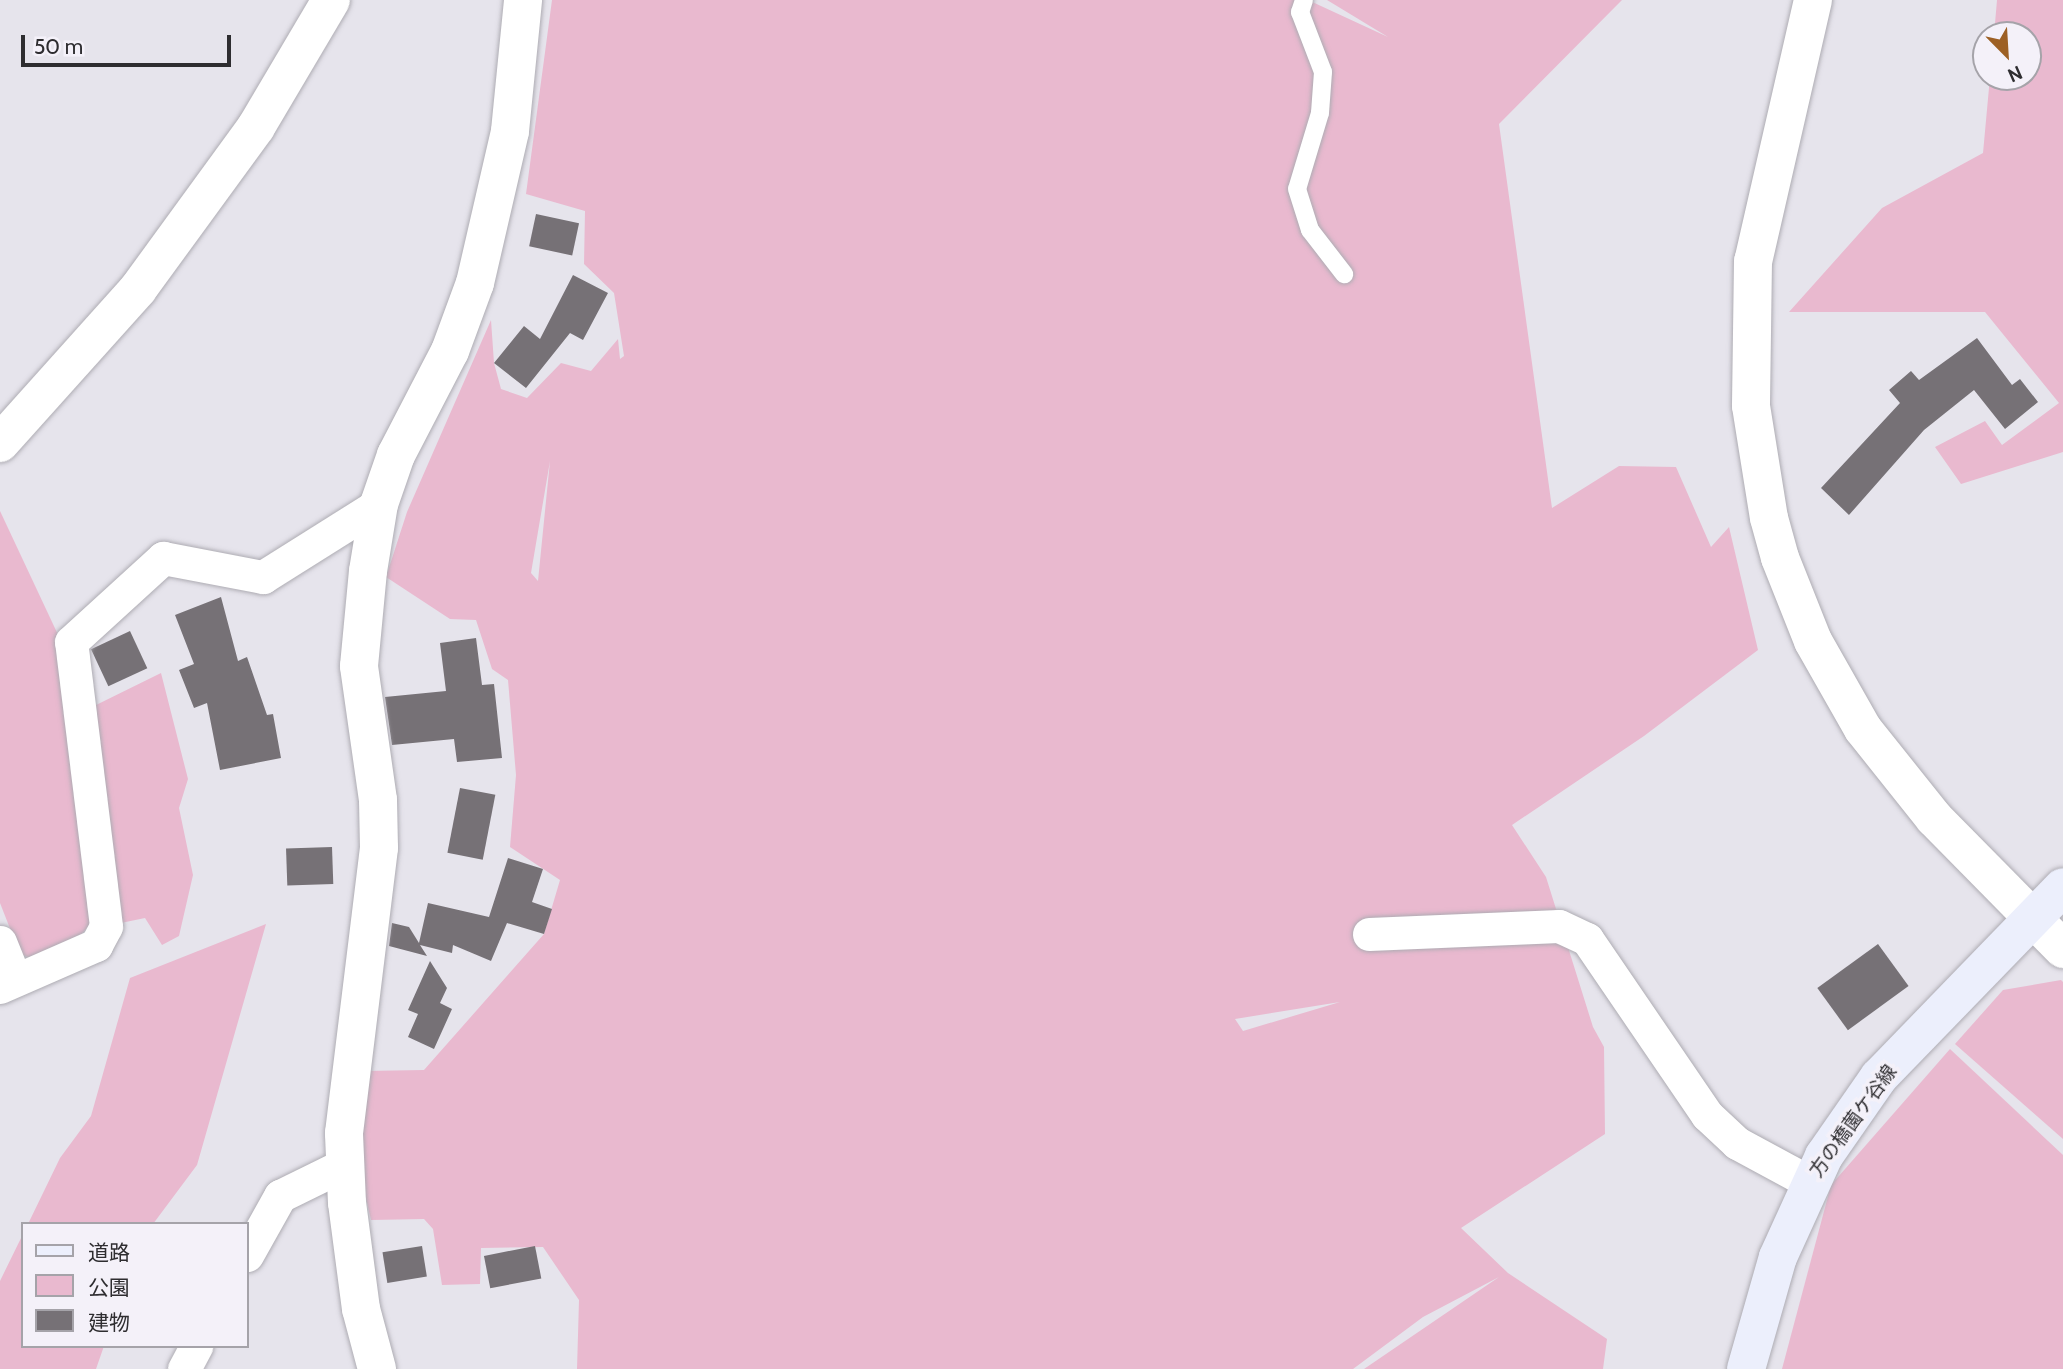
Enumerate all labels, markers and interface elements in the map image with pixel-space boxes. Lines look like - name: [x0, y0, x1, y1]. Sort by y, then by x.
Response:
- scale bar: [24, 21, 234, 65]
- north arrow: [1972, 21, 2042, 91]
- text: 50 m: [34, 34, 83, 59]
- text: N: [2004, 61, 2026, 87]
- street label: 方の橋薗ケ谷線: [1805, 1060, 1901, 1182]
- legend: [21, 1222, 248, 1348]
- text: 道路: [88, 1240, 130, 1265]
- text: 公園: [88, 1275, 130, 1300]
- text: 建物: [88, 1310, 130, 1335]

